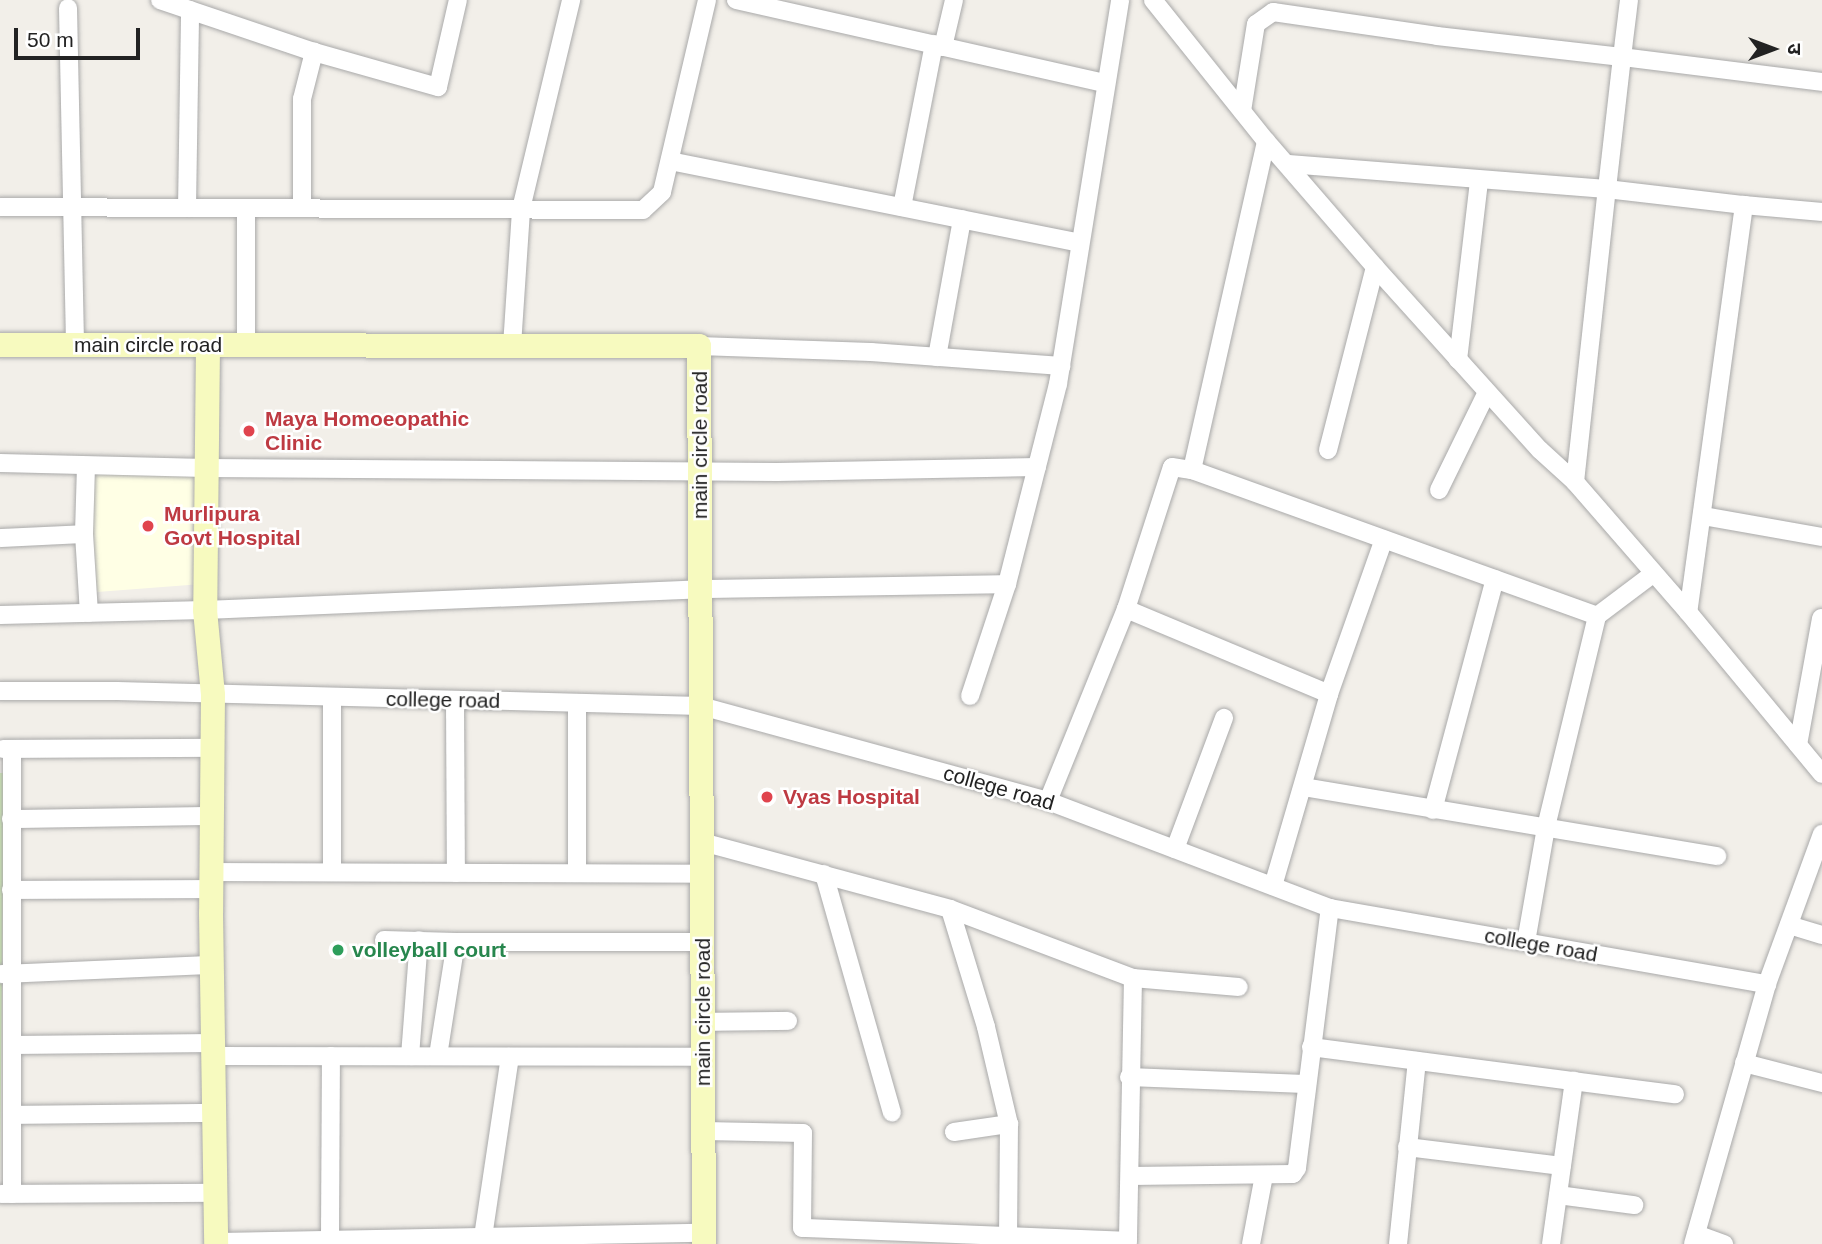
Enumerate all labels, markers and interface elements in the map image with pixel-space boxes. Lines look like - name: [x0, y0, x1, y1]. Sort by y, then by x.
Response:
- scale bar: [18, 14, 144, 58]
- north arrow: [1738, 14, 1808, 84]
- text: 50 m: [27, 28, 74, 51]
- text: उ: [1784, 43, 1805, 55]
- street label: main circle road: [74, 332, 222, 358]
- street label: main circle road: [687, 371, 713, 519]
- place label: Maya Homoeopathic Clinic: [265, 406, 469, 456]
- marker: Maya Homoeopathic Clinic: [239, 421, 259, 441]
- place label: Murlipura Govt Hospital: [164, 501, 301, 551]
- marker: Murlipura Govt Hospital: [138, 516, 158, 536]
- street label: college road: [386, 686, 500, 714]
- street label: college road: [941, 760, 1057, 816]
- place label: Vyas Hospital: [783, 784, 920, 810]
- marker: Vyas Hospital: [757, 787, 777, 807]
- street label: college road: [1482, 923, 1600, 967]
- place label: volleyball court: [352, 937, 506, 963]
- street label: main circle road: [690, 938, 716, 1086]
- marker: volleyball court: [330, 942, 346, 958]

